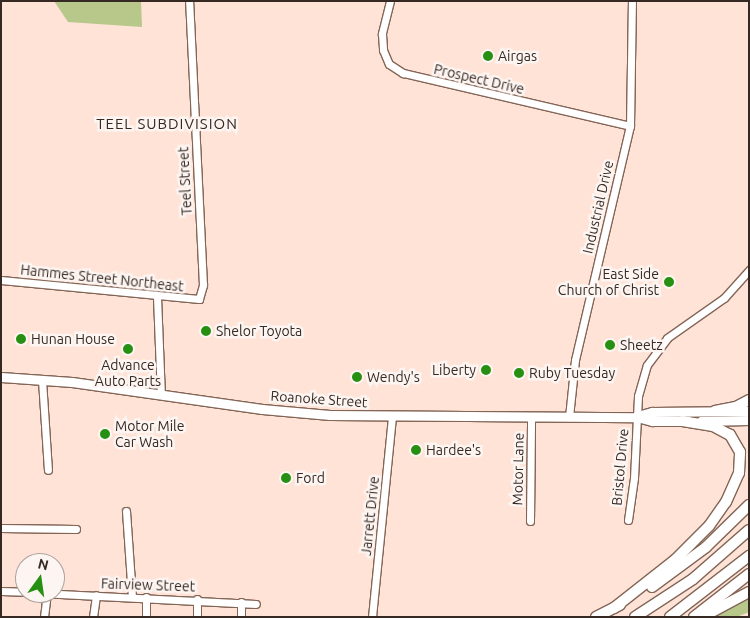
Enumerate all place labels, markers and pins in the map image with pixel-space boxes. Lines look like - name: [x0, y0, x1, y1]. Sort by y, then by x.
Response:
- place label: Airgas: [498, 48, 537, 64]
- marker: Airgas: [482, 50, 494, 62]
- place label: East Side Church of Christ: [558, 266, 659, 298]
- marker: East Side Church of Christ: [663, 276, 675, 288]
- place label: Shelor Toyota: [216, 323, 302, 339]
- marker: Shelor Toyota: [200, 325, 212, 337]
- place label: Hunan House: [31, 331, 115, 347]
- marker: Hunan House: [15, 333, 27, 345]
- place label: Sheetz: [620, 337, 663, 353]
- marker: Sheetz: [604, 339, 616, 351]
- marker: Advance Auto Parts: [122, 343, 134, 355]
- place label: Advance Auto Parts: [95, 357, 161, 390]
- place label: Liberty: [432, 362, 476, 378]
- marker: Liberty: [480, 364, 492, 376]
- place label: Ruby Tuesday: [529, 365, 615, 381]
- marker: Ruby Tuesday: [513, 367, 525, 379]
- place label: Wendy's: [367, 369, 420, 385]
- marker: Wendy's: [351, 371, 363, 383]
- place label: Motor Mile Car Wash: [115, 418, 184, 451]
- marker: Motor Mile Car Wash: [99, 428, 111, 440]
- place label: Hardee's: [426, 442, 481, 458]
- marker: Hardee's: [410, 444, 422, 456]
- place label: Ford: [296, 470, 325, 486]
- marker: Ford: [280, 472, 292, 484]

